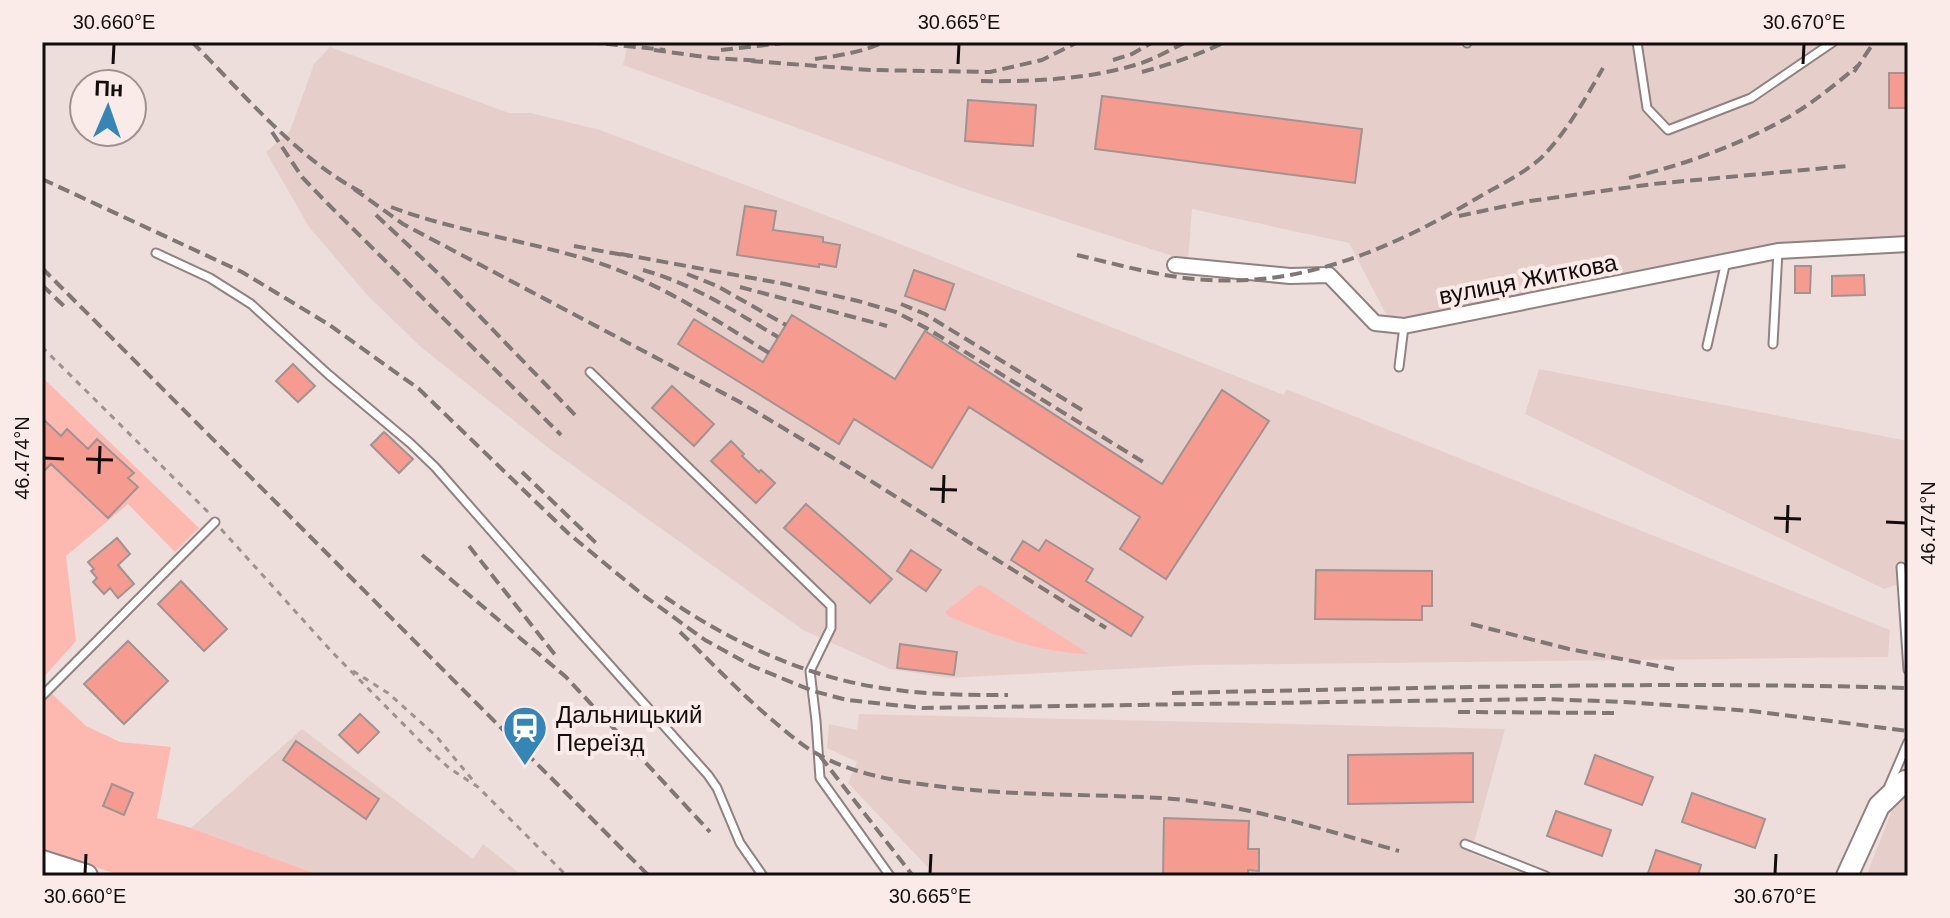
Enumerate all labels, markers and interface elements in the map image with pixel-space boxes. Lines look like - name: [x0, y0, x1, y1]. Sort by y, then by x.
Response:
- text: 30.660°E: [73, 11, 155, 33]
- text: 30.665°E: [918, 11, 1000, 33]
- text: 30.670°E: [1763, 11, 1845, 33]
- north arrow: [68, 68, 148, 148]
- text: Пн: [94, 76, 124, 102]
- street label: вулиця Житкова: [1437, 248, 1620, 310]
- text: 46.474°N: [11, 416, 33, 500]
- text: 46.474°N: [1917, 481, 1939, 565]
- place label: Дальницький Переїзд: [556, 701, 702, 756]
- station icon: Дальницький Переїзд: [501, 704, 549, 767]
- text: 30.660°E: [44, 885, 126, 907]
- text: 30.665°E: [889, 885, 971, 907]
- text: 30.670°E: [1734, 885, 1816, 907]

